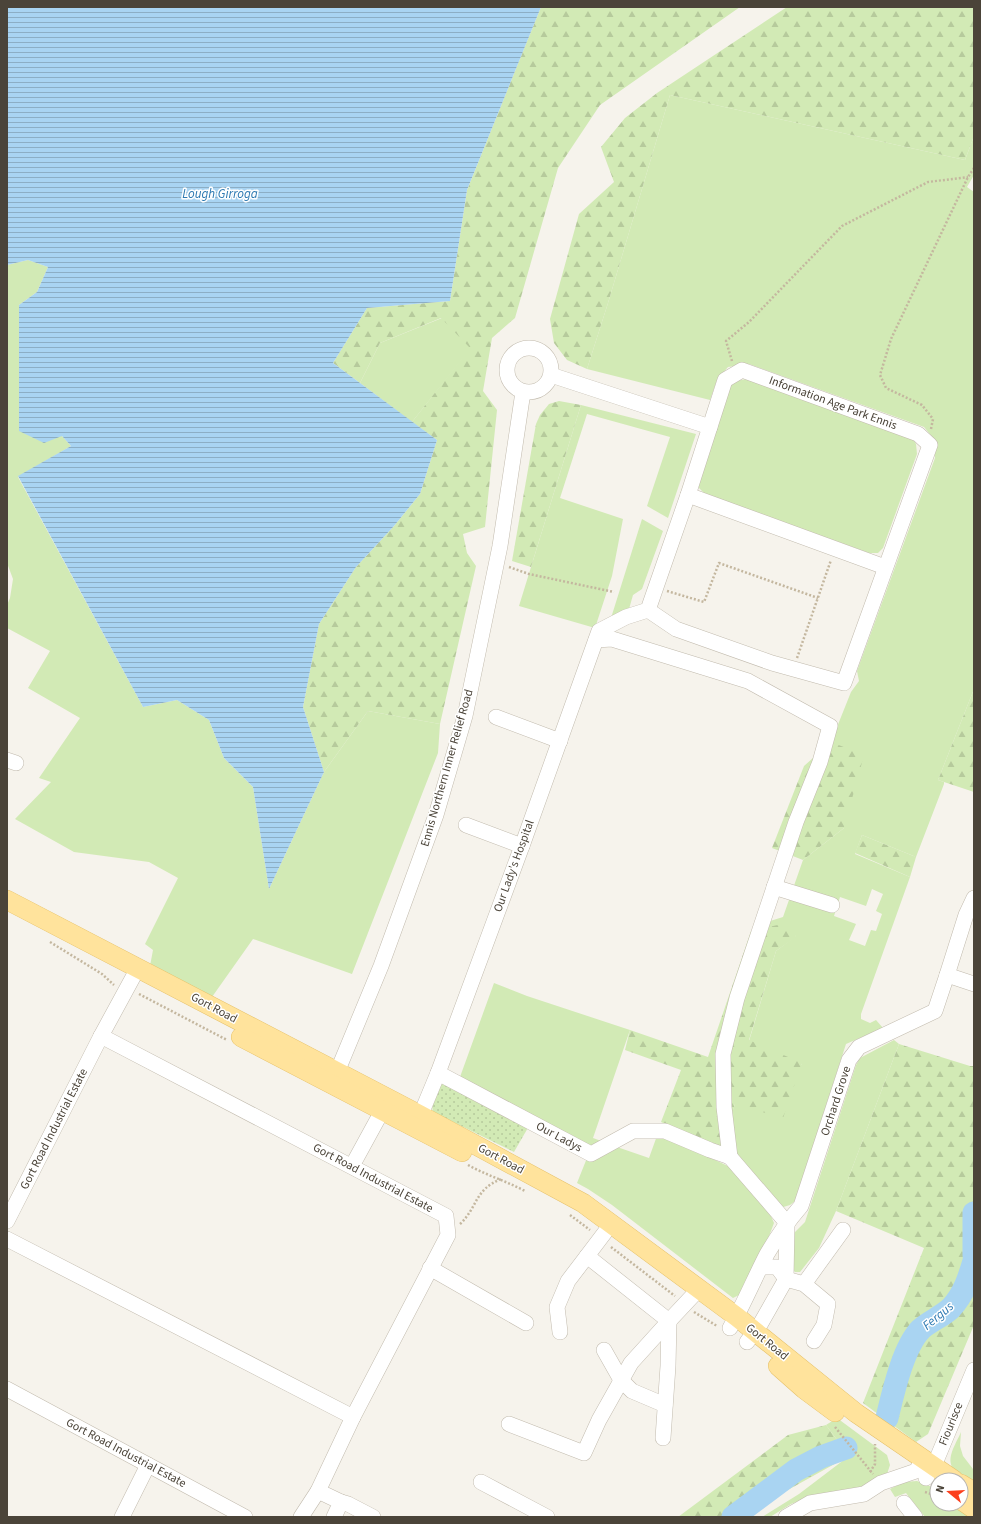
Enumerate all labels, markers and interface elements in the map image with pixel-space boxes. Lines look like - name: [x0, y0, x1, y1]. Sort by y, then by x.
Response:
- water label: Lough Girroga: [182, 185, 258, 203]
- street label: Information Age Park Ennis: [767, 372, 899, 434]
- street label: Ennis Northern Inner Relief Road: [416, 687, 478, 849]
- street label: Our Lady's Hospital: [489, 817, 539, 915]
- street label: Gort Road: [188, 989, 240, 1027]
- street label: Orchard Grove: [817, 1064, 855, 1138]
- street label: Gort Road Industrial Estate: [16, 1066, 92, 1192]
- street label: Our Ladys: [533, 1118, 585, 1156]
- street label: Gort Road Industrial Estate: [310, 1139, 436, 1217]
- street label: Gort Road: [475, 1140, 527, 1178]
- water label: Fergus: [919, 1298, 957, 1334]
- street label: Gort Road: [742, 1320, 792, 1364]
- street label: Fiourisce: [935, 1400, 967, 1448]
- street label: Gort Road Industrial Estate: [63, 1414, 189, 1492]
- north arrow: [929, 1472, 969, 1512]
- text: N: [932, 1483, 948, 1495]

